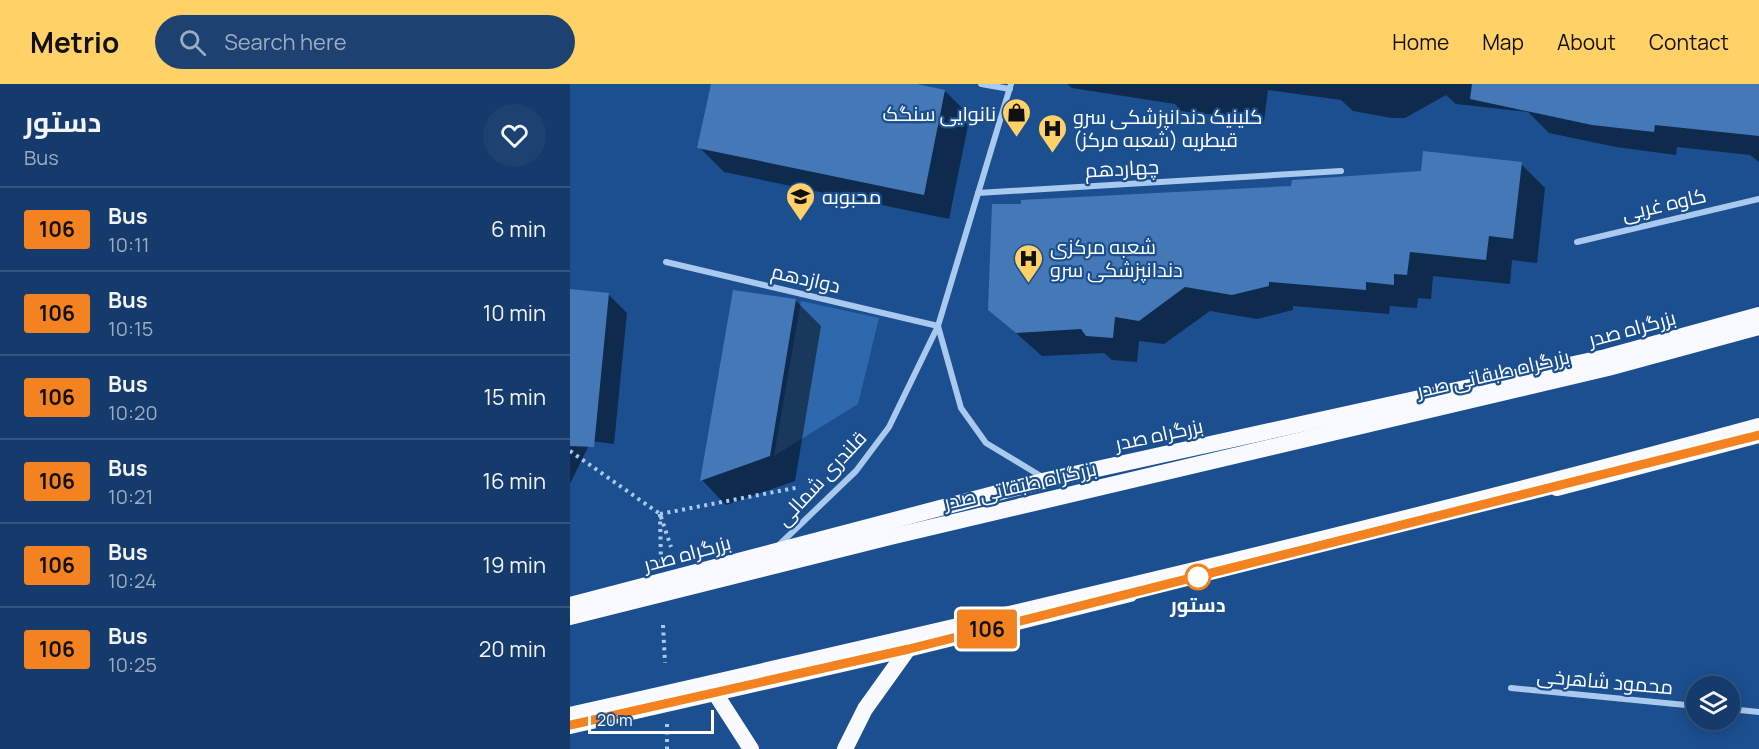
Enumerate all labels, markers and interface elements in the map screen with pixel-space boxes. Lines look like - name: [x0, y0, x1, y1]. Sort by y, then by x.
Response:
- search box: [155, 15, 575, 69]
- text: Metrio: [30, 23, 119, 61]
- icon: search: [176, 26, 209, 59]
- text: Search here: [224, 27, 347, 57]
- text: Home: [1392, 28, 1449, 56]
- text: Map: [1482, 28, 1524, 56]
- text: About: [1557, 28, 1616, 56]
- text: Contact: [1649, 28, 1729, 56]
- shop icon: نانوایی سنگک: [1001, 97, 1033, 139]
- place label: نانوایی سنگک: [883, 100, 996, 127]
- text: دستور: [24, 102, 101, 140]
- place label: کلینیک دندانپزشکی سرو قیطریه (شعبه مرکز): [1073, 103, 1262, 153]
- button: heart: [483, 104, 546, 167]
- hospital icon: کلینیک دندانپزشکی سرو قیطریه (شعبه مرکز): [1036, 112, 1068, 154]
- text: Bus: [24, 144, 59, 171]
- street label: چهاردهم: [1084, 153, 1160, 184]
- school or university icon: محبوبه: [785, 180, 817, 222]
- street label: کاوه غربی: [1619, 181, 1709, 227]
- place label: محبوبه: [822, 183, 881, 210]
- text: Bus: [108, 201, 148, 231]
- text: 6 min: [491, 214, 546, 244]
- text: 106: [39, 215, 75, 243]
- text: 10:11: [108, 231, 150, 258]
- place label: شعبه مرکزی دندانپزشکی سرو: [1050, 233, 1183, 283]
- hospital icon: شعبه مرکزی دندانپزشکی سرو: [1013, 242, 1045, 284]
- street label: دوازدهم: [769, 257, 843, 300]
- text: Bus: [108, 285, 148, 315]
- text: 10 min: [483, 298, 546, 328]
- text: 106: [39, 299, 75, 327]
- street label: بزرگراه صدر: [1584, 303, 1679, 353]
- text: 10:15: [108, 315, 153, 342]
- street label: بزرگراه طبقاتی صدر: [1413, 342, 1572, 404]
- text: Bus: [108, 369, 148, 399]
- text: 15 min: [483, 382, 546, 412]
- text: 106: [39, 383, 75, 411]
- text: 10:20: [108, 399, 158, 426]
- street label: بزرگراه صدر: [1111, 411, 1206, 457]
- street label: قلندری شمالی: [770, 424, 872, 532]
- text: Bus: [108, 453, 148, 483]
- street label: بزرگراه طبقاتی صدر: [940, 454, 1099, 516]
- text: 16 min: [483, 466, 546, 496]
- text: 106: [39, 467, 75, 495]
- text: 10:21: [108, 483, 153, 510]
- street label: بزرگراه صدر: [639, 528, 734, 578]
- text: Bus: [108, 537, 148, 567]
- text: 19 min: [483, 550, 546, 580]
- text: 106: [39, 551, 75, 579]
- marker: دستور: [1185, 564, 1211, 590]
- text: 10:24: [108, 567, 157, 594]
- place label: دستور: [1169, 591, 1226, 618]
- line badge: 106: [952, 610, 1022, 648]
- text: 106: [969, 615, 1005, 643]
- text: Bus: [108, 621, 148, 651]
- text: 20 min: [479, 634, 546, 664]
- text: 106: [39, 635, 75, 663]
- text: 10:25: [108, 651, 157, 678]
- street label: محمود شاهرخی: [1536, 662, 1674, 700]
- map controls: [1686, 676, 1740, 730]
- button: layers: [1686, 676, 1740, 730]
- scale bar: [588, 707, 714, 734]
- text: 20 m: [597, 709, 633, 731]

